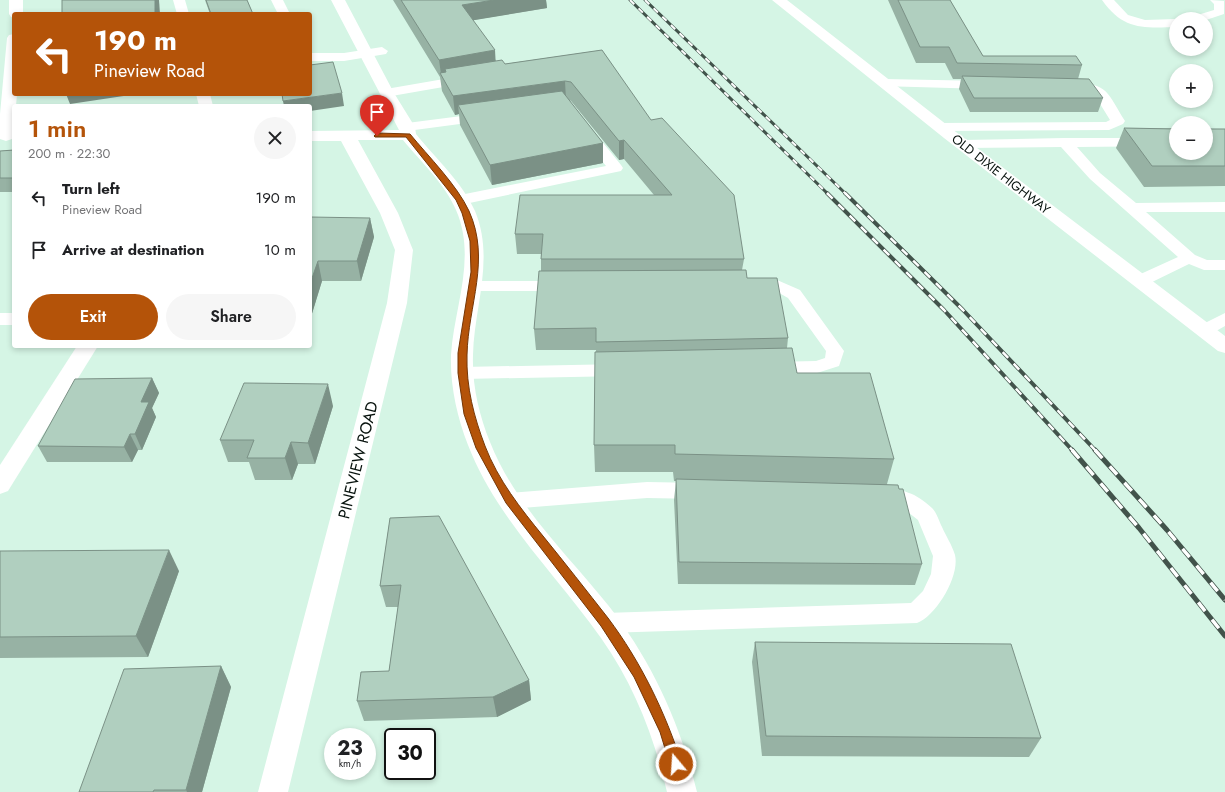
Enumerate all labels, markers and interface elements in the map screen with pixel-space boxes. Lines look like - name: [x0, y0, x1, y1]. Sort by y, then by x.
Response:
- map controls: [1169, 12, 1213, 160]
- button: search: [1169, 12, 1213, 56]
- text: 190 m: [94, 20, 177, 61]
- icon: left: [28, 28, 80, 80]
- text: Pineview Road: [94, 58, 205, 84]
- button: +: [1169, 64, 1213, 108]
- pin: [360, 95, 394, 136]
- icon: arrive: [366, 101, 388, 123]
- text: 1 min: [28, 111, 86, 146]
- button: −: [1169, 116, 1213, 160]
- button: close: [254, 117, 296, 159]
- street label: OLD DIXIE HIGHWAY: [948, 129, 1055, 219]
- text: 200 m · 22:30: [28, 144, 110, 163]
- text: Turn left: [62, 178, 120, 200]
- icon: left: [28, 187, 50, 209]
- text: 190 m: [255, 187, 296, 209]
- text: Pineview Road: [62, 200, 142, 219]
- icon: arrive: [28, 239, 50, 261]
- text: Arrive at destination: [62, 239, 204, 261]
- text: 10 m: [264, 239, 296, 261]
- button: Exit: [28, 294, 158, 340]
- button: Share: [166, 294, 296, 340]
- street label: PINEVIEW ROAD: [332, 399, 384, 521]
- speed limit sign: 30: [384, 728, 436, 780]
- text: 23: [337, 734, 363, 763]
- position arrow: [655, 743, 697, 785]
- text: km/h: [339, 756, 361, 771]

